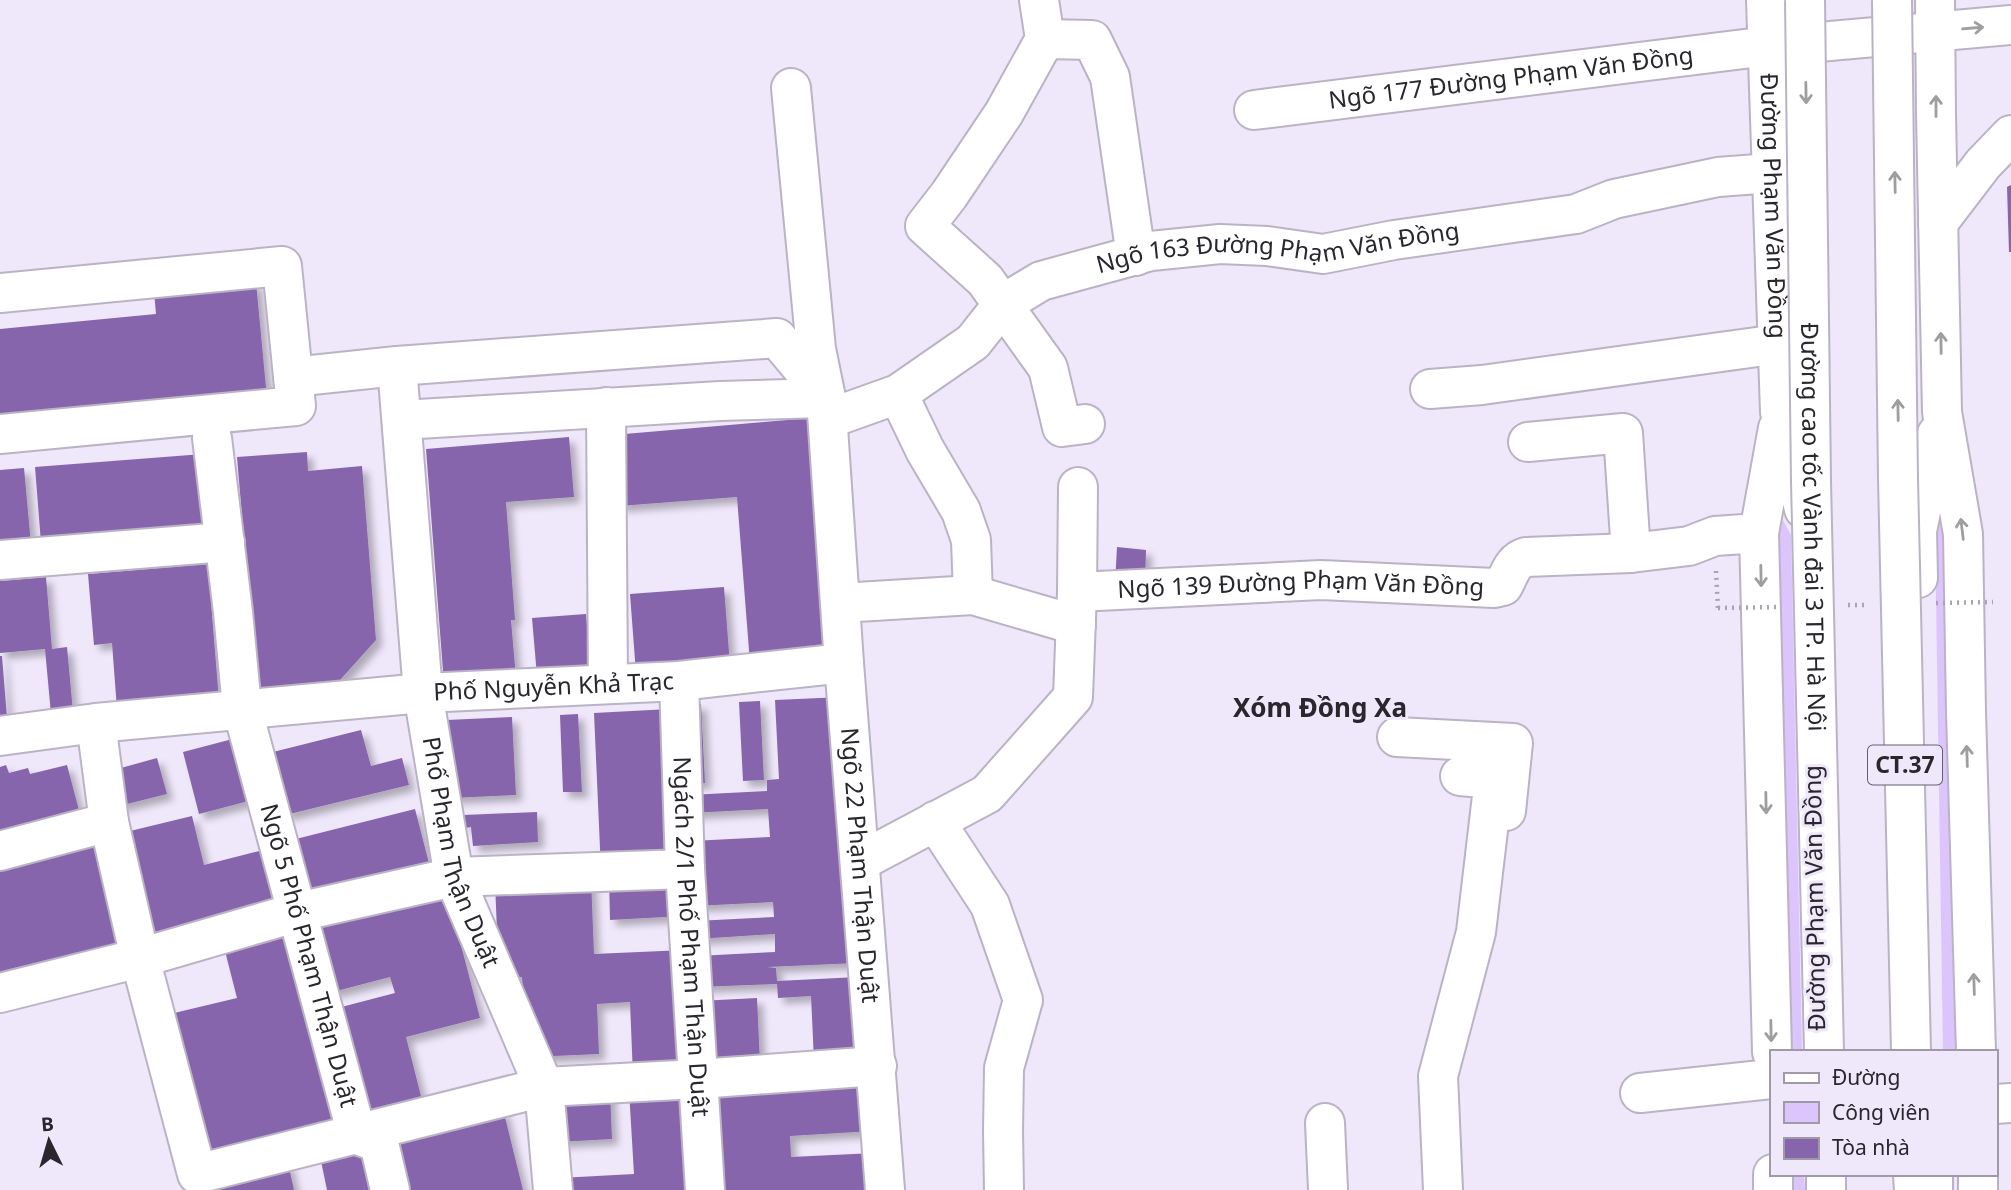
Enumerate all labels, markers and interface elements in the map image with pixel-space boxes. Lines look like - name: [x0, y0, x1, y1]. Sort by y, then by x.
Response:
- one-way arrow: [1962, 21, 1984, 34]
- street label: Ngõ 177 Đường Phạm Văn Đồng: [1327, 37, 1695, 116]
- street label: Đường Phạm Văn Đồng: [1753, 72, 1796, 339]
- one-way arrow: [1800, 81, 1813, 104]
- one-way arrow: [1929, 95, 1943, 118]
- one-way arrow: [1888, 171, 1902, 194]
- street label: Ngõ 163 Đường Phạm Văn Đồng: [1092, 213, 1461, 280]
- street label: Đường cao tốc Vành đai 3 TP. Hà Nội: [1794, 322, 1835, 732]
- one-way arrow: [1934, 332, 1947, 355]
- one-way arrow: [1891, 398, 1904, 421]
- one-way arrow: [1955, 518, 1968, 541]
- street label: Ngõ 139 Đường Phạm Văn Đồng: [1116, 562, 1485, 605]
- one-way arrow: [1754, 564, 1768, 587]
- street label: Phố Nguyễn Khả Trạc: [432, 663, 675, 708]
- district label: Xóm Đồng Xa: [1233, 689, 1407, 725]
- street label: Ngõ 22 Phạm Thận Duật: [834, 726, 888, 1005]
- street label: Phố Phạm Thận Duật: [416, 734, 509, 972]
- one-way arrow: [1961, 745, 1974, 768]
- road number: CT.37: [1868, 746, 1942, 785]
- street label: Ngách 2/1 Phố Phạm Thận Duật: [666, 756, 718, 1118]
- street label: Đường Phạm Văn Đồng: [1795, 765, 1832, 1031]
- one-way arrow: [1760, 792, 1773, 815]
- street label: Ngõ 5 Phố Phạm Thận Duật: [254, 800, 367, 1111]
- one-way arrow: [1967, 972, 1981, 995]
- one-way arrow: [1765, 1019, 1778, 1042]
- legend: [1770, 1050, 1997, 1176]
- text: Đường: [1832, 1063, 1900, 1091]
- text: Công viên: [1832, 1098, 1930, 1126]
- north arrow: [14, 1106, 84, 1176]
- text: B: [40, 1111, 55, 1138]
- text: Tòa nhà: [1832, 1133, 1910, 1161]

